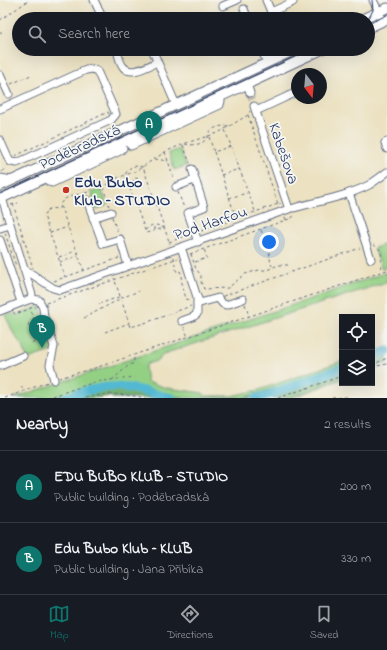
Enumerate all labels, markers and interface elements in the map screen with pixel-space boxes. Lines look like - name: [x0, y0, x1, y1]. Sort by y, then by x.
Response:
- search box: [12, 12, 375, 56]
- icon: search: [26, 23, 48, 45]
- text: Search here: [58, 23, 130, 45]
- north arrow: [291, 68, 327, 104]
- pin: A: [136, 111, 162, 144]
- street label: Poděbradská: [35, 119, 124, 177]
- street label: Kabešova: [261, 120, 305, 187]
- place label: Edu Bubo Klub – STUDIO: [74, 171, 171, 213]
- marker: Edu Bubo Klub – STUDIO: [61, 185, 71, 195]
- street label: Pod Harfou: [171, 200, 251, 248]
- your location: [259, 232, 279, 252]
- map controls: [339, 314, 375, 386]
- button: locate: [339, 314, 375, 350]
- pin: B: [29, 315, 55, 348]
- button: layers: [339, 350, 375, 386]
- text: Nearby: [16, 412, 68, 437]
- text: 2 results: [324, 415, 371, 434]
- text: EDU BUBO KLUB - STUDIO: [54, 466, 228, 488]
- text: A: [25, 477, 33, 496]
- text: 200 m: [340, 477, 371, 496]
- text: Public building · Poděbradská: [54, 488, 209, 507]
- text: Edu Bubo Klub – KLUB: [54, 538, 192, 560]
- text: B: [25, 549, 33, 568]
- text: 330 m: [341, 549, 371, 568]
- text: Public building · Jana Přibíka: [54, 560, 203, 579]
- tab: Map: [48, 603, 70, 643]
- tab: Directions: [167, 603, 213, 643]
- tab: Saved: [310, 603, 339, 643]

